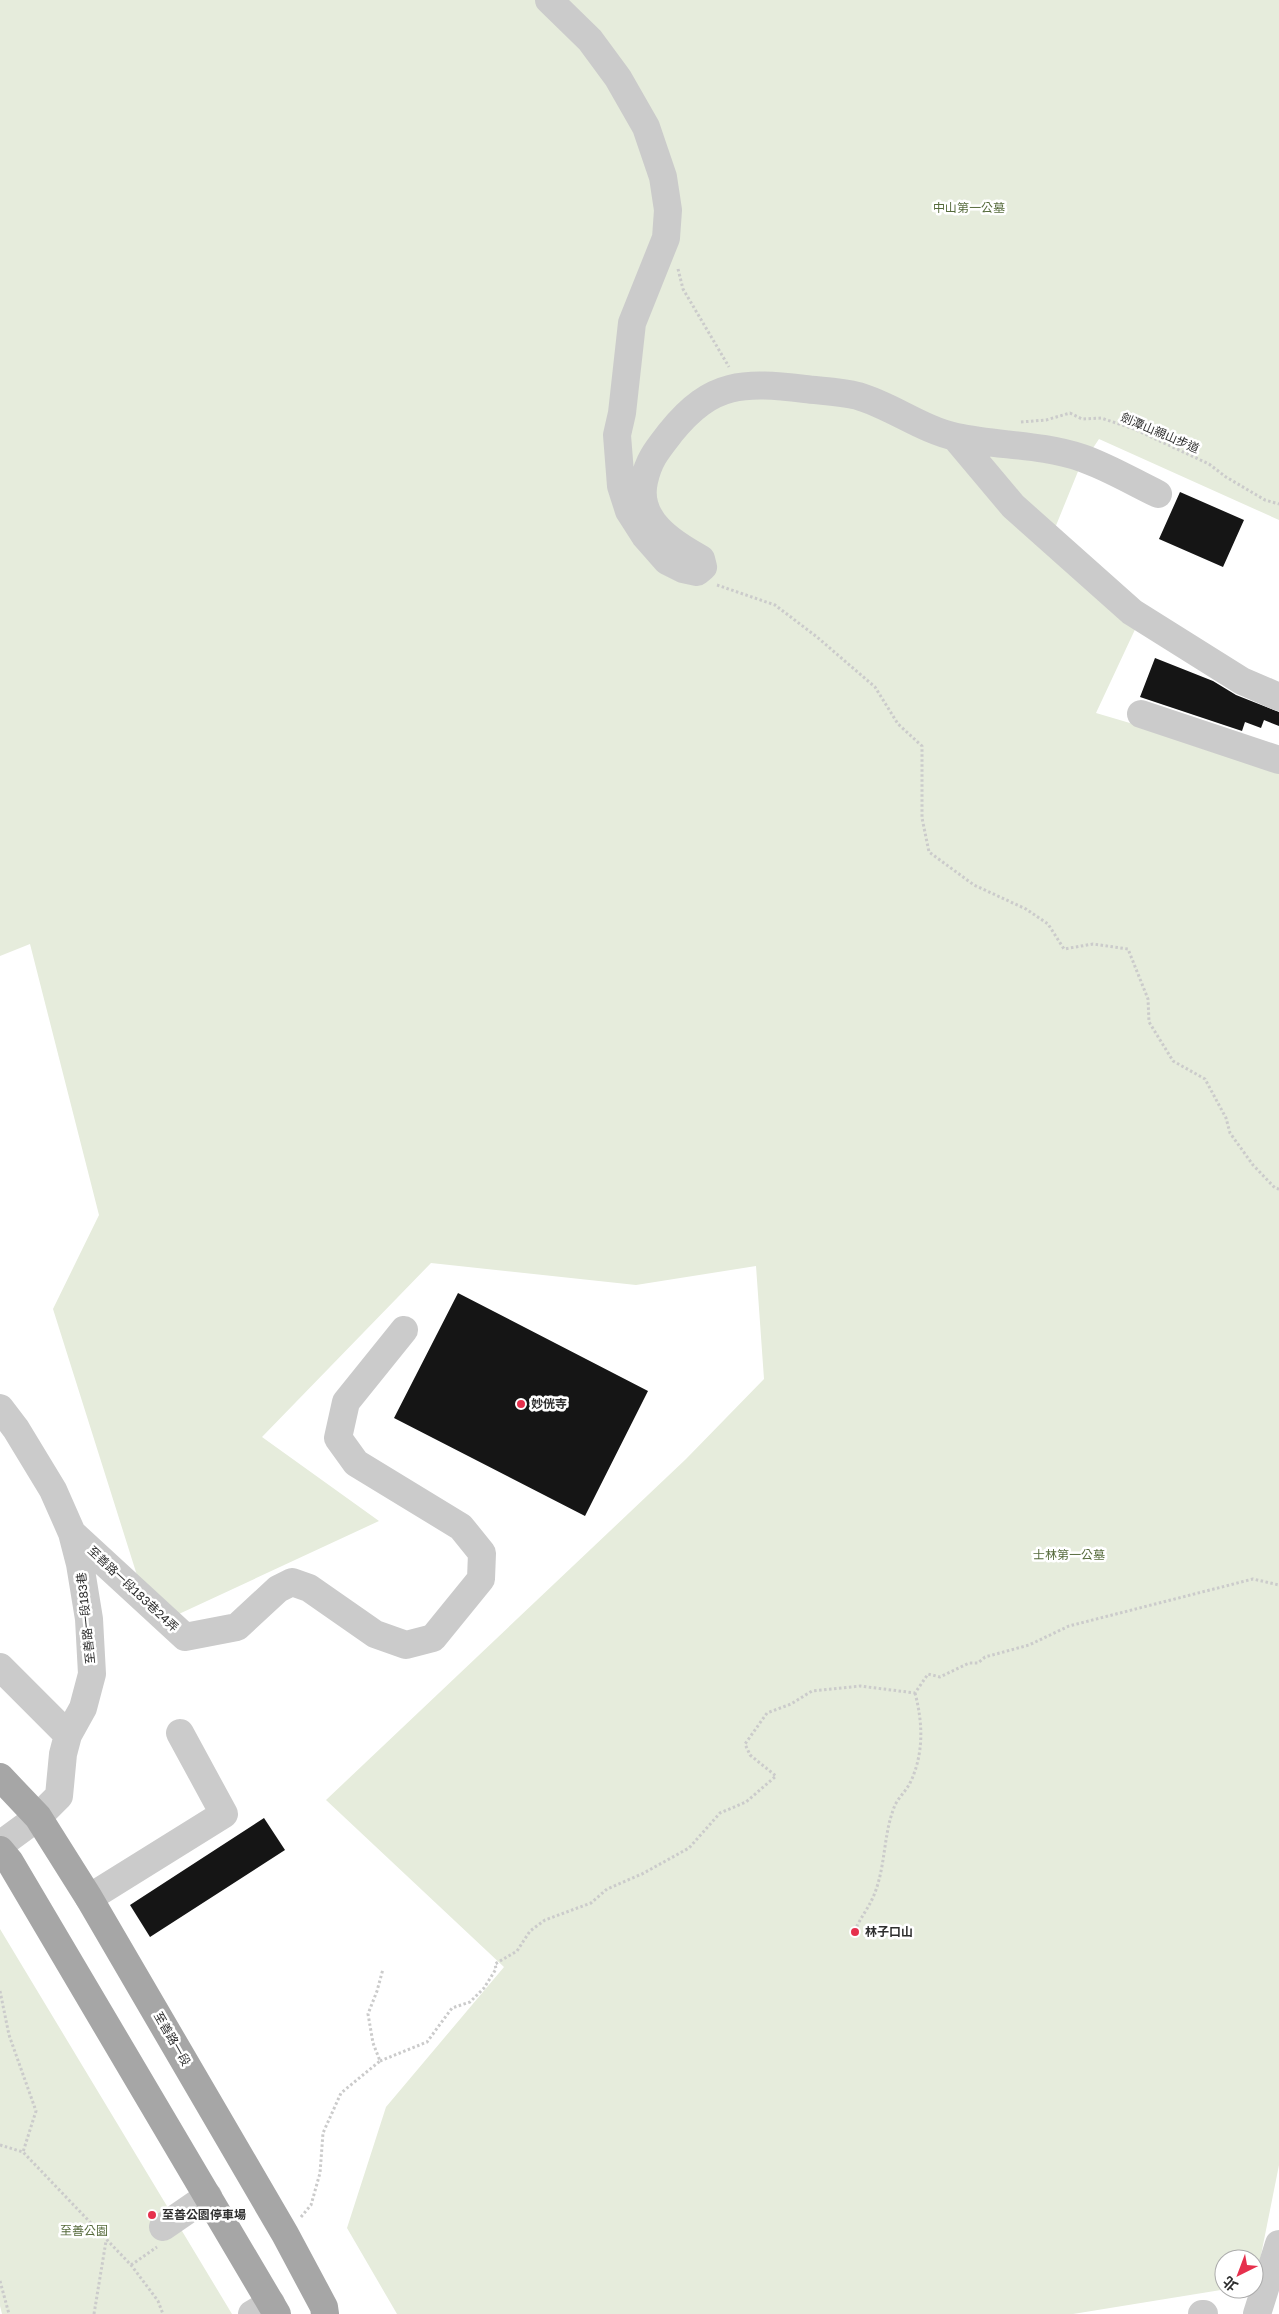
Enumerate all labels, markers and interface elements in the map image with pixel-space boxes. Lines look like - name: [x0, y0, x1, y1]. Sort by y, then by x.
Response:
- park label: 中山第一公墓: [933, 200, 1005, 215]
- street label: 劍潭山親山步道: [1119, 409, 1202, 456]
- place label: 妙侊寺: [531, 1396, 567, 1411]
- marker: 妙侊寺: [515, 1398, 527, 1410]
- street label: 至善路一段183巷24弄: [85, 1543, 181, 1635]
- park label: 士林第一公墓: [1033, 1547, 1105, 1562]
- street label: 至善路一段183巷: [74, 1571, 98, 1665]
- place label: 林子口山: [865, 1924, 913, 1939]
- marker: 林子口山: [849, 1926, 861, 1938]
- street label: 至善路一段: [151, 2009, 194, 2068]
- place label: 至善公園停車場: [162, 2207, 246, 2222]
- marker: 至善公園停車場: [146, 2209, 158, 2221]
- park label: 至善公園: [60, 2223, 108, 2238]
- north arrow: [1214, 2249, 1264, 2299]
- text: 北: [1219, 2273, 1241, 2295]

